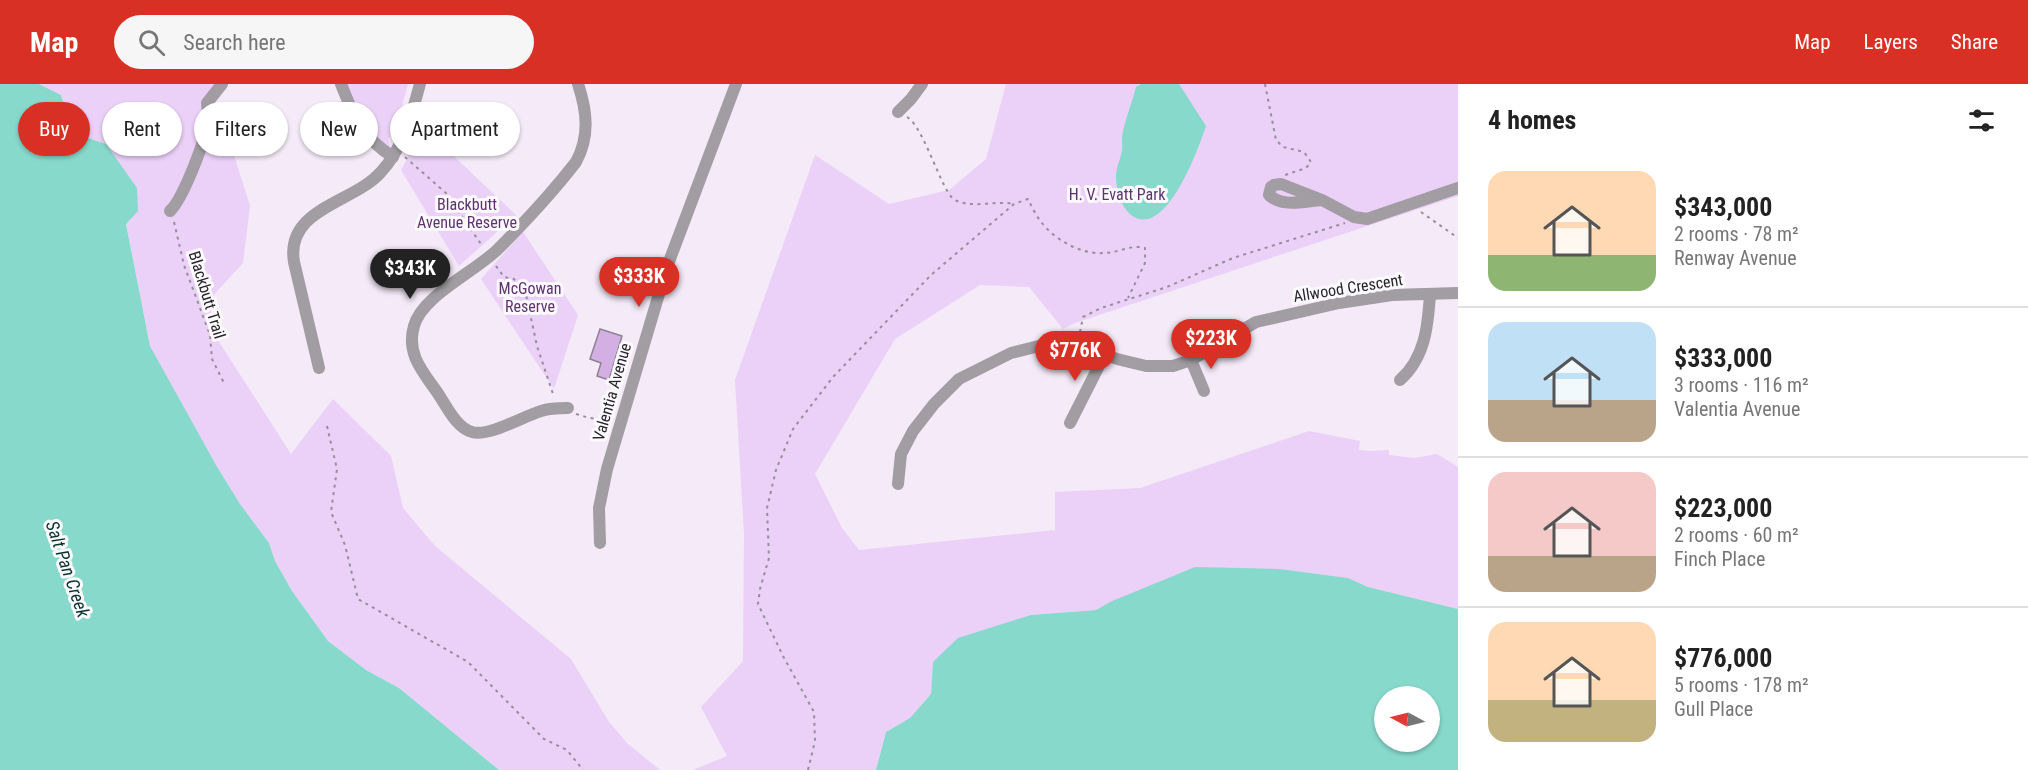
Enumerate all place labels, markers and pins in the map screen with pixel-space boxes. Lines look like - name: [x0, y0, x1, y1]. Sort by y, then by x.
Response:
- pin: $343K: [368, 249, 452, 300]
- pin: $333K: [597, 257, 681, 308]
- pin: $223K: [1169, 319, 1253, 370]
- pin: $776K: [1033, 331, 1117, 382]

